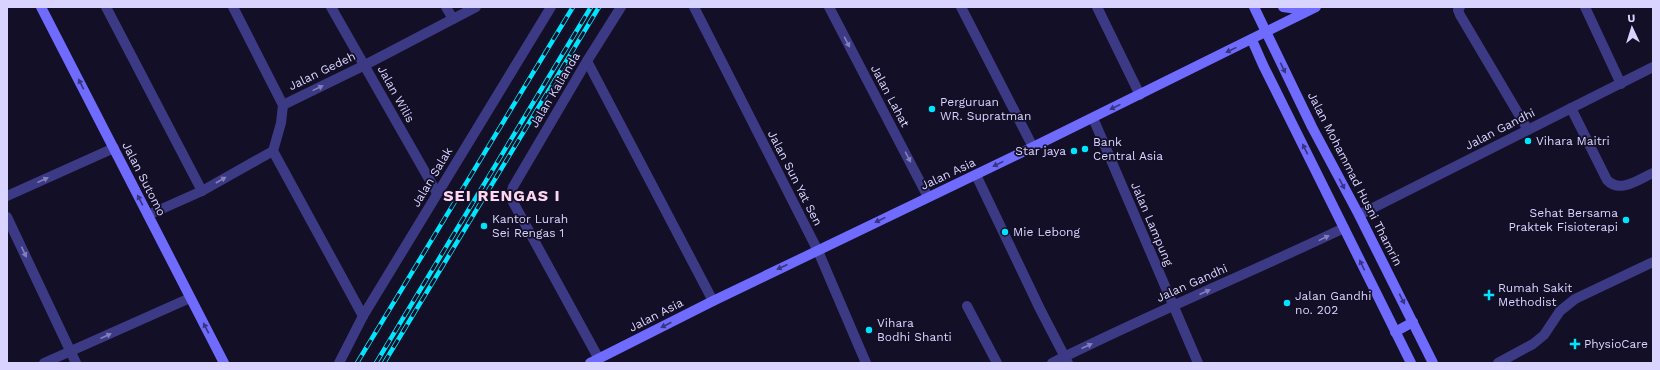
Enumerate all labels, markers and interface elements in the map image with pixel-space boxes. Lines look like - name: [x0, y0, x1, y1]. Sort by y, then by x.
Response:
- north arrow: [1612, 8, 1652, 48]
- text: U: [1627, 12, 1636, 25]
- one-way arrow: [844, 36, 850, 47]
- one-way arrow: [1226, 47, 1237, 53]
- street label: Jalan Gedeh: [286, 49, 358, 93]
- street label: Jalan Kalianda: [527, 50, 583, 130]
- one-way arrow: [1280, 62, 1286, 73]
- street label: Jalan Wilis: [375, 63, 417, 125]
- street label: Jalan Lahat: [868, 63, 912, 129]
- one-way arrow: [78, 79, 84, 90]
- one-way arrow: [312, 85, 323, 91]
- street label: Jalan Mohammad Husni Thamrin: [1305, 90, 1405, 268]
- place label: Perguruan WR. Supratman: [940, 95, 1031, 123]
- marker: Perguruan WR. Supratman: [927, 104, 937, 114]
- one-way arrow: [1109, 104, 1120, 110]
- street label: Jalan Gandhi: [1463, 105, 1537, 153]
- street label: Jalan Sun Yat Sen: [765, 128, 825, 228]
- place label: Vihara Maitri: [1536, 134, 1610, 148]
- place label: Bank Central Asia: [1093, 135, 1163, 163]
- marker: Vihara Maitri: [1523, 136, 1533, 146]
- street label: Jalan Sutomo: [119, 140, 169, 218]
- one-way arrow: [1302, 143, 1308, 155]
- place label: Star jaya: [1015, 144, 1066, 158]
- marker: Bank Central Asia: [1080, 144, 1090, 154]
- street label: Jalan Salak: [409, 145, 455, 209]
- marker: Star jaya: [1069, 146, 1079, 156]
- one-way arrow: [904, 151, 911, 162]
- street label: Jalan Asia: [918, 155, 978, 193]
- one-way arrow: [992, 161, 1004, 167]
- one-way arrow: [37, 177, 48, 183]
- one-way arrow: [215, 177, 227, 184]
- one-way arrow: [1339, 178, 1345, 189]
- street label: Jalan Lampung: [1128, 180, 1176, 268]
- district label: SEI RENGAS I: [443, 186, 561, 205]
- one-way arrow: [137, 194, 143, 206]
- place label: Sehat Bersama Praktek Fisioterapi: [1508, 206, 1618, 234]
- place label: Kantor Lurah Sei Rengas 1: [492, 212, 568, 240]
- marker: Sehat Bersama Praktek Fisioterapi: [1621, 215, 1631, 225]
- one-way arrow: [875, 217, 886, 223]
- marker: Kantor Lurah Sei Rengas 1: [479, 221, 489, 231]
- place label: Mie Lebong: [1013, 225, 1081, 239]
- marker: Mie Lebong: [1000, 227, 1010, 237]
- one-way arrow: [1318, 235, 1329, 241]
- one-way arrow: [21, 246, 27, 258]
- one-way arrow: [1359, 260, 1366, 271]
- street label: Jalan Gandhi: [1154, 261, 1230, 305]
- one-way arrow: [777, 264, 788, 270]
- place label: Rumah Sakit Methodist: [1498, 281, 1572, 309]
- one-way arrow: [1200, 288, 1212, 294]
- place label: Jalan Gandhi no. 202: [1295, 289, 1371, 317]
- marker: Rumah Sakit Methodist: [1483, 289, 1495, 301]
- one-way arrow: [1398, 293, 1405, 305]
- street label: Jalan Asia: [627, 295, 686, 335]
- marker: Jalan Gandhi no. 202: [1282, 298, 1292, 308]
- place label: Vihara Bodhi Shanti: [877, 316, 952, 344]
- one-way arrow: [660, 321, 671, 328]
- one-way arrow: [203, 323, 209, 334]
- marker: Vihara Bodhi Shanti: [864, 325, 874, 335]
- one-way arrow: [100, 332, 112, 338]
- place label: PhysioCare: [1584, 337, 1648, 351]
- marker: PhysioCare: [1569, 338, 1581, 350]
- one-way arrow: [1081, 343, 1093, 349]

